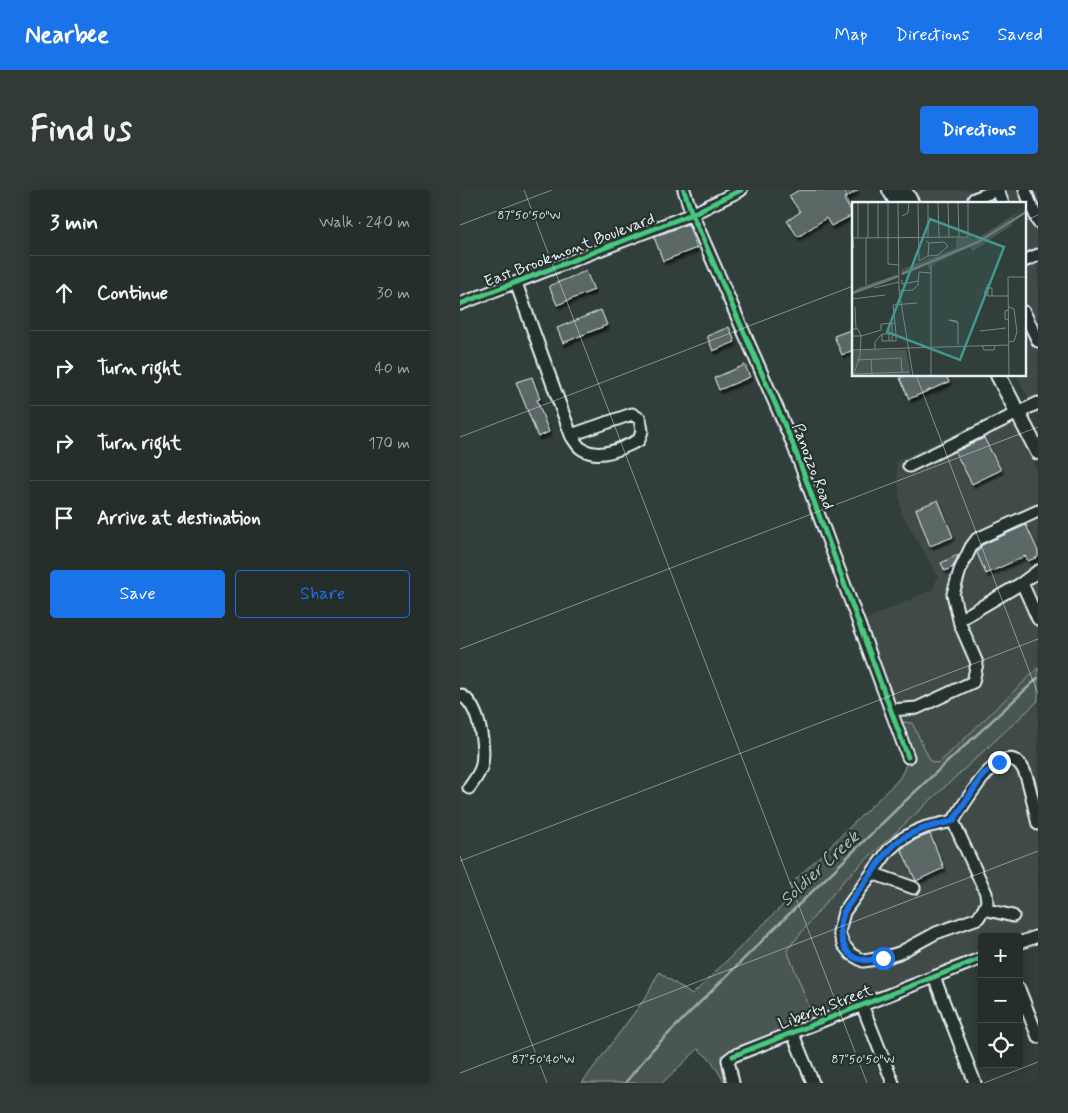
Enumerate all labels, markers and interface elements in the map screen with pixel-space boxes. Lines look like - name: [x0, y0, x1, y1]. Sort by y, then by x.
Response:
- text: Nearbee: [25, 20, 109, 51]
- text: Map: [835, 23, 868, 47]
- text: Directions: [896, 23, 970, 47]
- text: Saved: [998, 23, 1043, 47]
- button: Directions: [920, 106, 1038, 154]
- text: Find us: [30, 107, 132, 153]
- inset map: [852, 202, 1026, 376]
- street label: East Brookmont Boulevard: [481, 208, 658, 293]
- text: 87°50'50"W: [498, 208, 561, 224]
- text: 3 min: [50, 209, 98, 237]
- text: Walk · 240 m: [319, 212, 410, 233]
- icon: ahead: [50, 279, 78, 307]
- text: Continue: [97, 281, 168, 306]
- text: 30 m: [377, 283, 410, 304]
- icon: right: [50, 354, 78, 382]
- text: Turn right: [97, 356, 181, 381]
- text: 40 m: [374, 358, 410, 379]
- street label: Panozzo Road: [787, 420, 839, 513]
- icon: right: [50, 429, 78, 457]
- text: Turn right: [97, 431, 181, 456]
- text: 170 m: [368, 433, 410, 454]
- icon: arrive: [50, 504, 78, 532]
- text: Arrive at destination: [97, 506, 261, 531]
- button: Save: [50, 570, 225, 618]
- button: Share: [235, 570, 410, 618]
- route end: [988, 751, 1011, 774]
- water label: Soldier Creek: [775, 825, 865, 912]
- map controls: [978, 933, 1023, 1068]
- button: +: [978, 933, 1023, 978]
- route start: [872, 947, 895, 970]
- button: −: [978, 978, 1023, 1023]
- street label: Liberty Street: [775, 980, 876, 1035]
- button: locate: [978, 1023, 1023, 1068]
- text: 87°50'40"W: [512, 1052, 574, 1068]
- text: 87°50'50"W: [832, 1052, 895, 1068]

